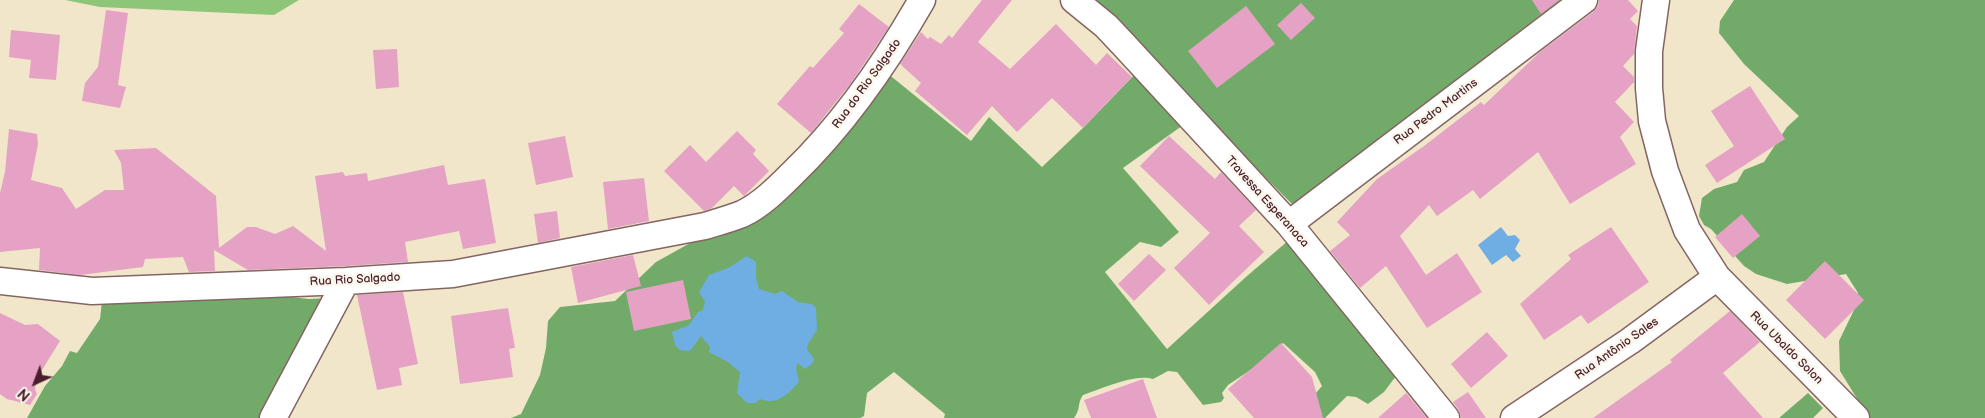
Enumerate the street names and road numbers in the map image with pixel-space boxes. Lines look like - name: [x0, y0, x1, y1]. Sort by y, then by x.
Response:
- street label: Rua do Rio Salgado: [830, 36, 904, 132]
- street label: Rua Pedro Martins: [1391, 76, 1481, 148]
- street label: Travessa Esperanaca: [1222, 153, 1312, 251]
- street label: Rua Rio Salgado: [309, 270, 401, 290]
- street label: Rua Ubaldo Solon: [1746, 308, 1826, 388]
- street label: Rua Antônio Sales: [1572, 315, 1662, 383]

